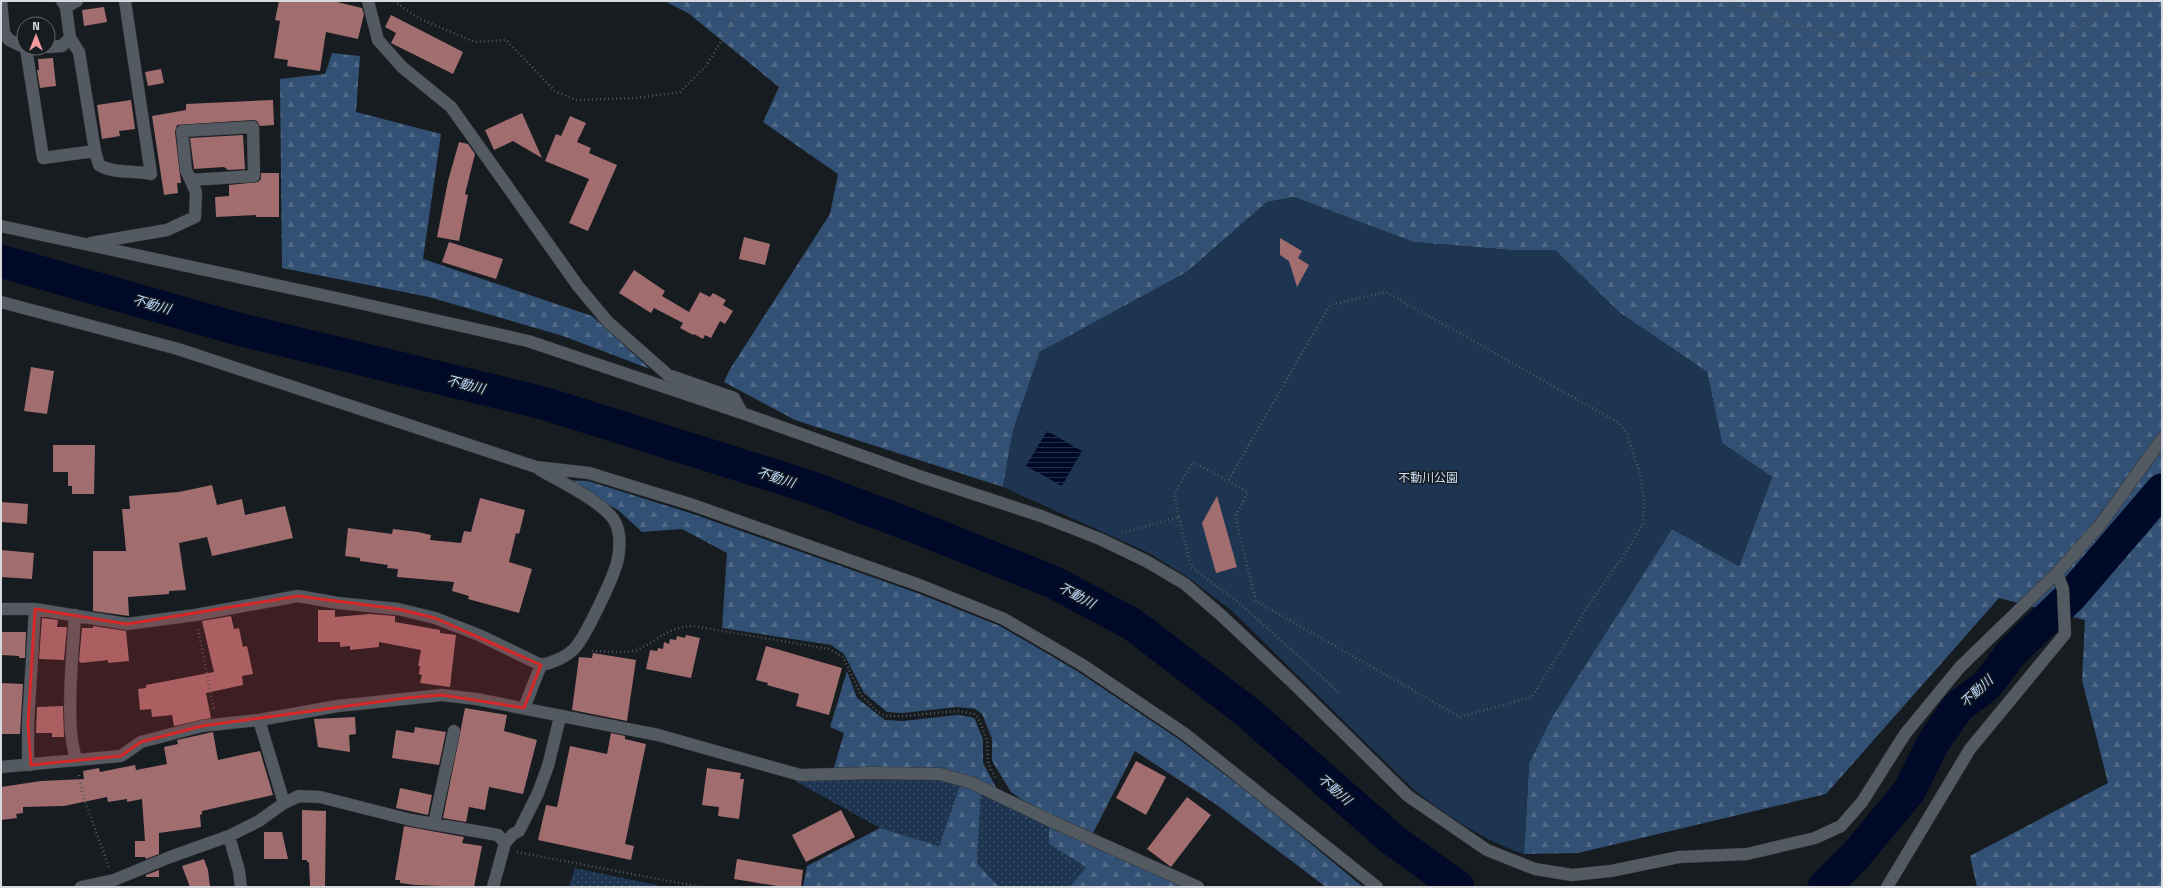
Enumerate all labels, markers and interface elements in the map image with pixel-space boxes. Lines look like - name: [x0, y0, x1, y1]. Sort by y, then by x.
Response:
- north arrow: [16, 16, 56, 56]
- text: N: [32, 18, 40, 34]
- water label: 不動川: [130, 289, 175, 320]
- water label: 不動川: [445, 370, 489, 399]
- water label: 不動川: [754, 461, 800, 493]
- park label: 不動川公園: [1398, 468, 1458, 487]
- water label: 不動川: [1055, 577, 1101, 614]
- water label: 不動川: [1955, 669, 1999, 712]
- water label: 不動川: [1314, 769, 1358, 811]

